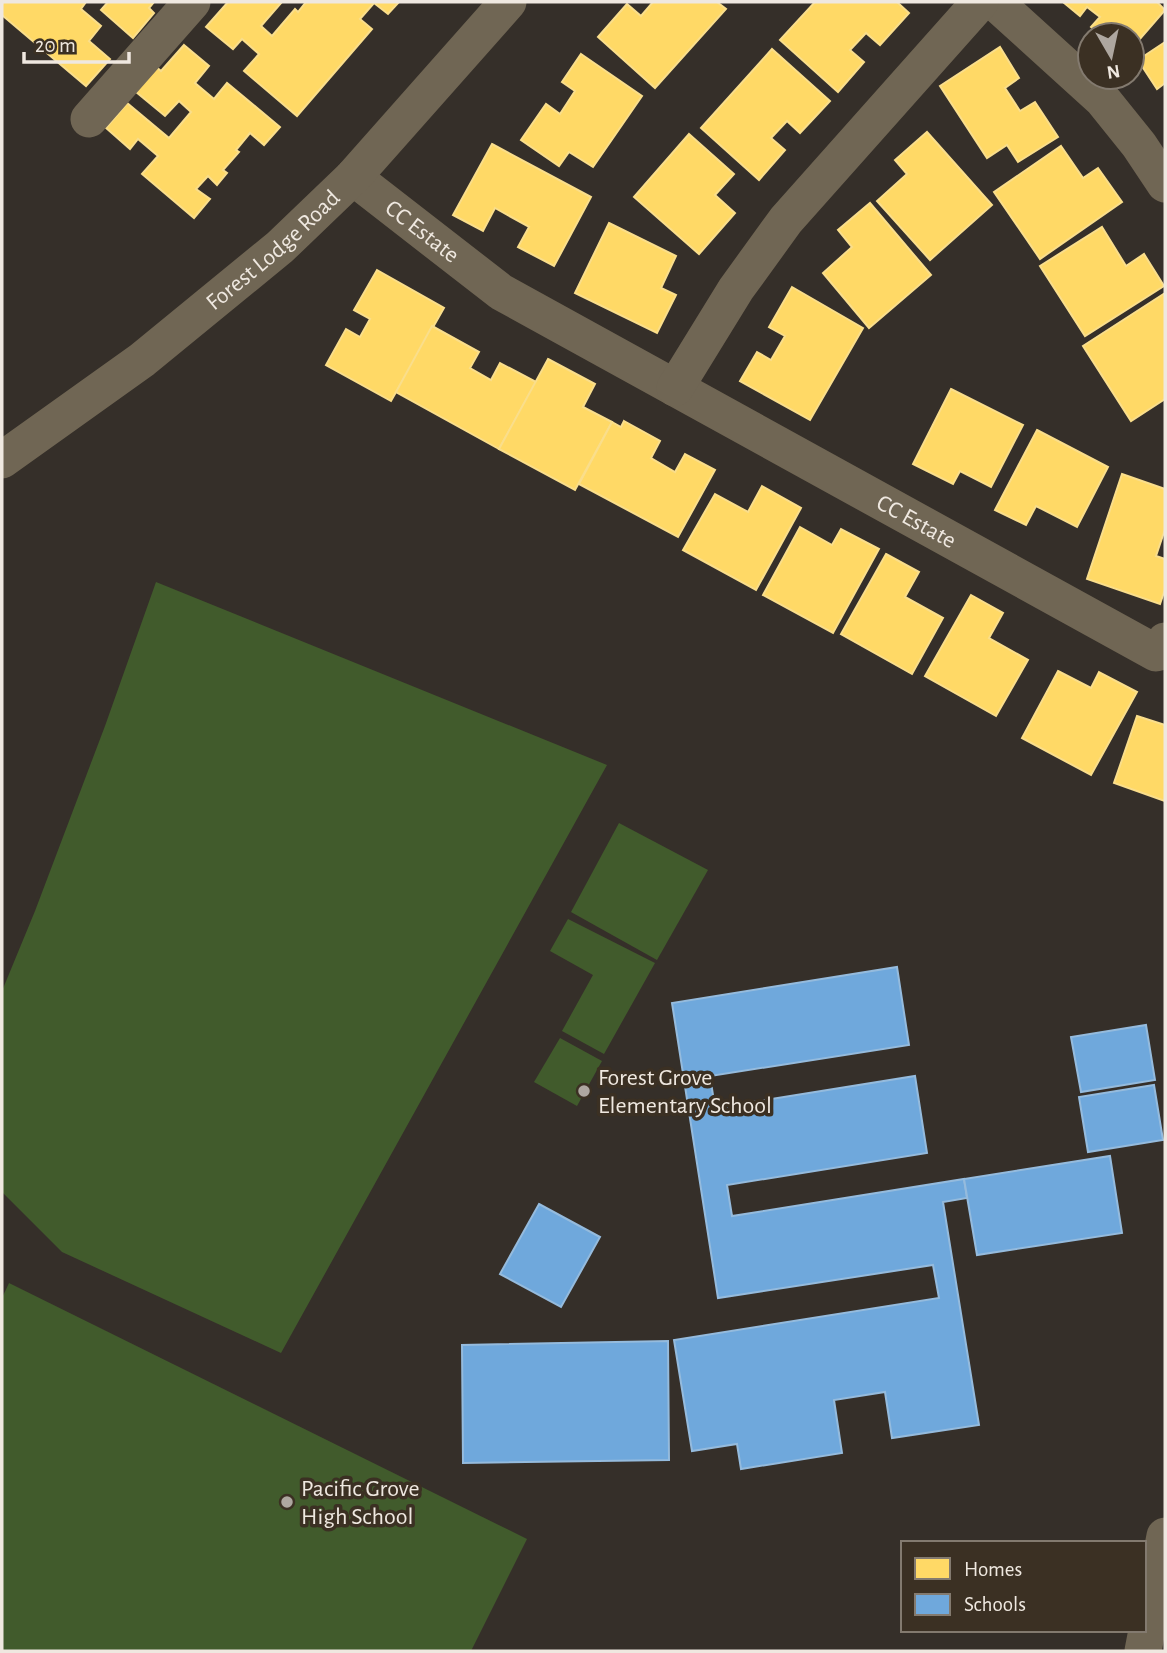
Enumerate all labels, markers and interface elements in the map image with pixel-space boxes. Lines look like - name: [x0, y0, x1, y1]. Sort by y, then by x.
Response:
- scale bar: [24, 21, 130, 65]
- north arrow: [1076, 21, 1146, 91]
- text: 20 m: [35, 35, 76, 56]
- text: N: [1105, 61, 1121, 82]
- street label: Forest Lodge Road: [202, 186, 345, 315]
- street label: CC Estate: [380, 196, 463, 268]
- street label: CC Estate: [872, 491, 960, 553]
- place label: Forest Grove Elementary School: [598, 1066, 772, 1118]
- marker: Forest Grove Elementary School: [576, 1083, 592, 1099]
- place label: Pacific Grove High School: [301, 1477, 419, 1529]
- marker: Pacific Grove High School: [279, 1494, 295, 1510]
- legend: [901, 1541, 1146, 1632]
- text: Homes: [964, 1559, 1022, 1580]
- text: Schools: [964, 1594, 1026, 1615]

